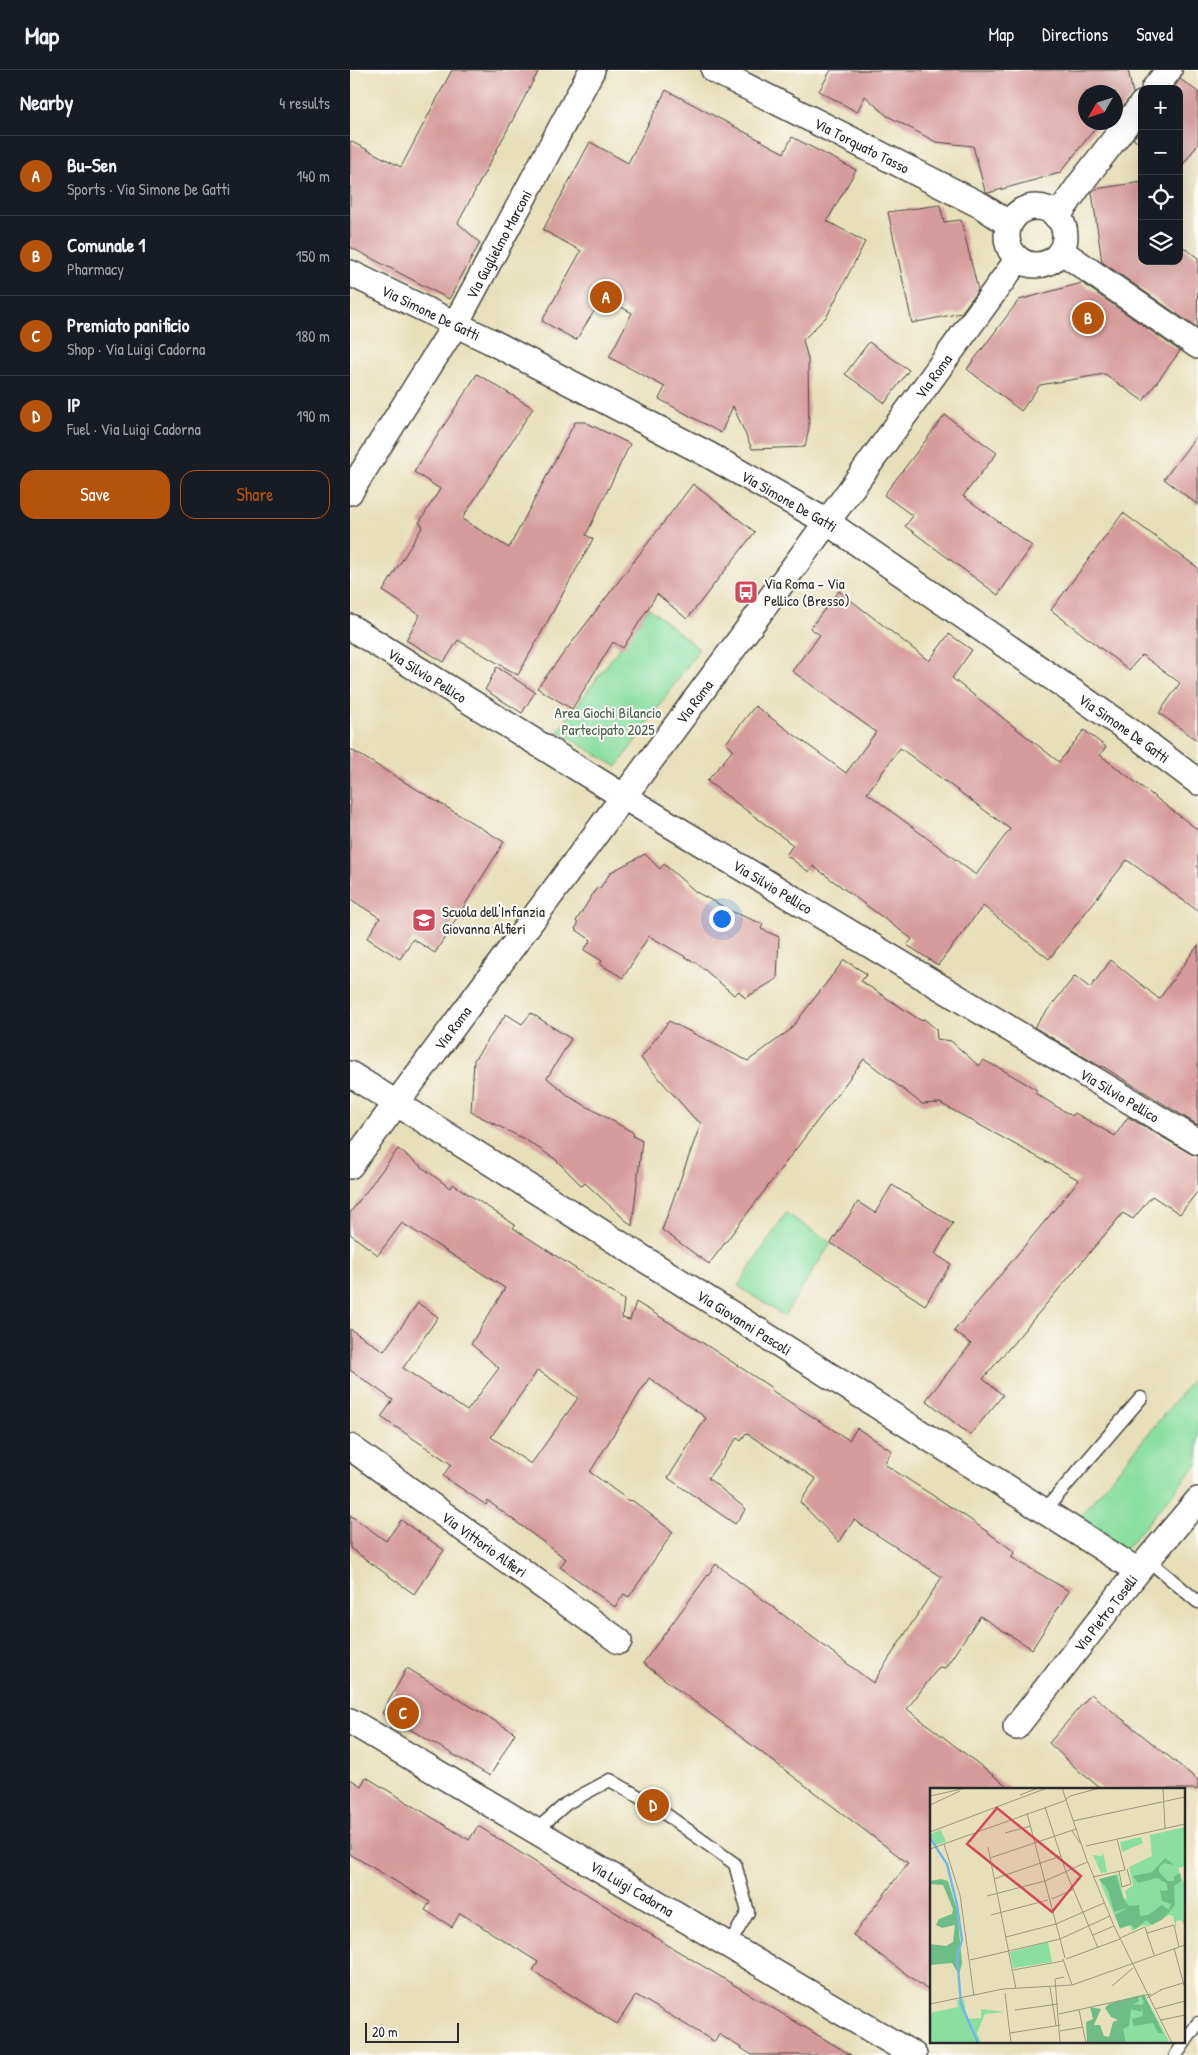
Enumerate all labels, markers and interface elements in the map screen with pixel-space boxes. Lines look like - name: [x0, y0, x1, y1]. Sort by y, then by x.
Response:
- text: Map: [25, 19, 59, 51]
- text: Map: [989, 22, 1014, 47]
- text: Directions: [1042, 22, 1108, 47]
- text: Saved: [1136, 22, 1173, 47]
- north arrow: [1078, 85, 1123, 130]
- map controls: [1138, 85, 1183, 265]
- button: +: [1138, 85, 1183, 130]
- text: Nearby: [20, 88, 73, 117]
- text: 4 results: [279, 92, 330, 114]
- street label: Via Torquato Tasso: [811, 112, 913, 178]
- button: −: [1138, 130, 1183, 175]
- text: Bu-Sen: [67, 152, 117, 178]
- text: A: [32, 165, 40, 187]
- text: 140 m: [296, 165, 330, 187]
- button: locate: [1138, 175, 1183, 220]
- text: Sports · Via Simone De Gatti: [67, 178, 230, 200]
- street label: Via Guglielmo Marconi: [461, 186, 536, 302]
- button: layers: [1138, 220, 1183, 265]
- text: Comunale 1: [67, 232, 146, 258]
- text: B: [32, 245, 40, 267]
- text: 150 m: [296, 245, 330, 267]
- text: Pharmacy: [67, 258, 124, 280]
- pin: A: [590, 278, 622, 316]
- street label: Via Simone De Gatti: [378, 279, 484, 345]
- pin: B: [1072, 299, 1104, 337]
- text: Premiato panificio: [67, 312, 190, 338]
- text: C: [32, 325, 40, 347]
- text: 180 m: [296, 325, 330, 347]
- text: Shop · Via Luigi Cadorna: [67, 338, 205, 360]
- street label: Via Roma: [910, 349, 956, 402]
- text: IP: [67, 392, 81, 418]
- text: D: [32, 405, 40, 427]
- text: 190 m: [297, 405, 330, 427]
- text: Fuel · Via Luigi Cadorna: [67, 418, 201, 440]
- street label: Via Simone De Gatti: [738, 465, 842, 537]
- button: Save: [20, 470, 170, 519]
- button: Share: [180, 470, 330, 519]
- place label: Via Roma - Via Pellico (Bresso): [764, 573, 850, 611]
- bus stop icon: Via Roma - Via Pellico (Bresso): [733, 579, 759, 605]
- street label: Via Silvio Pellico: [384, 643, 471, 707]
- street label: Via Roma: [671, 675, 717, 728]
- street label: Via Simone De Gatti: [1075, 688, 1174, 768]
- park label: Area Giochi Bilancio Partecipato 2025: [555, 702, 661, 740]
- street label: Via Silvio Pellico: [729, 854, 816, 918]
- place label: Scuola dell'Infanzia Giovanna Alfieri: [442, 901, 545, 939]
- your location: [709, 906, 735, 932]
- school or university icon: Scuola dell'Infanzia Giovanna Alfieri: [411, 907, 437, 933]
- street label: Via Roma: [429, 1001, 476, 1054]
- street label: Via Silvio Pellico: [1076, 1063, 1164, 1127]
- street label: Via Giovanni Pascoli: [693, 1284, 796, 1360]
- street label: Via Vittorio Alfieri: [438, 1506, 532, 1582]
- street label: Via Pietro Toselli: [1068, 1570, 1142, 1656]
- pin: C: [387, 1694, 419, 1732]
- pin: D: [637, 1786, 669, 1824]
- inset map: [930, 1788, 1186, 2042]
- street label: Via Luigi Cadorna: [586, 1855, 678, 1921]
- scale bar: [365, 2020, 459, 2043]
- text: 20 m: [372, 2022, 398, 2041]

